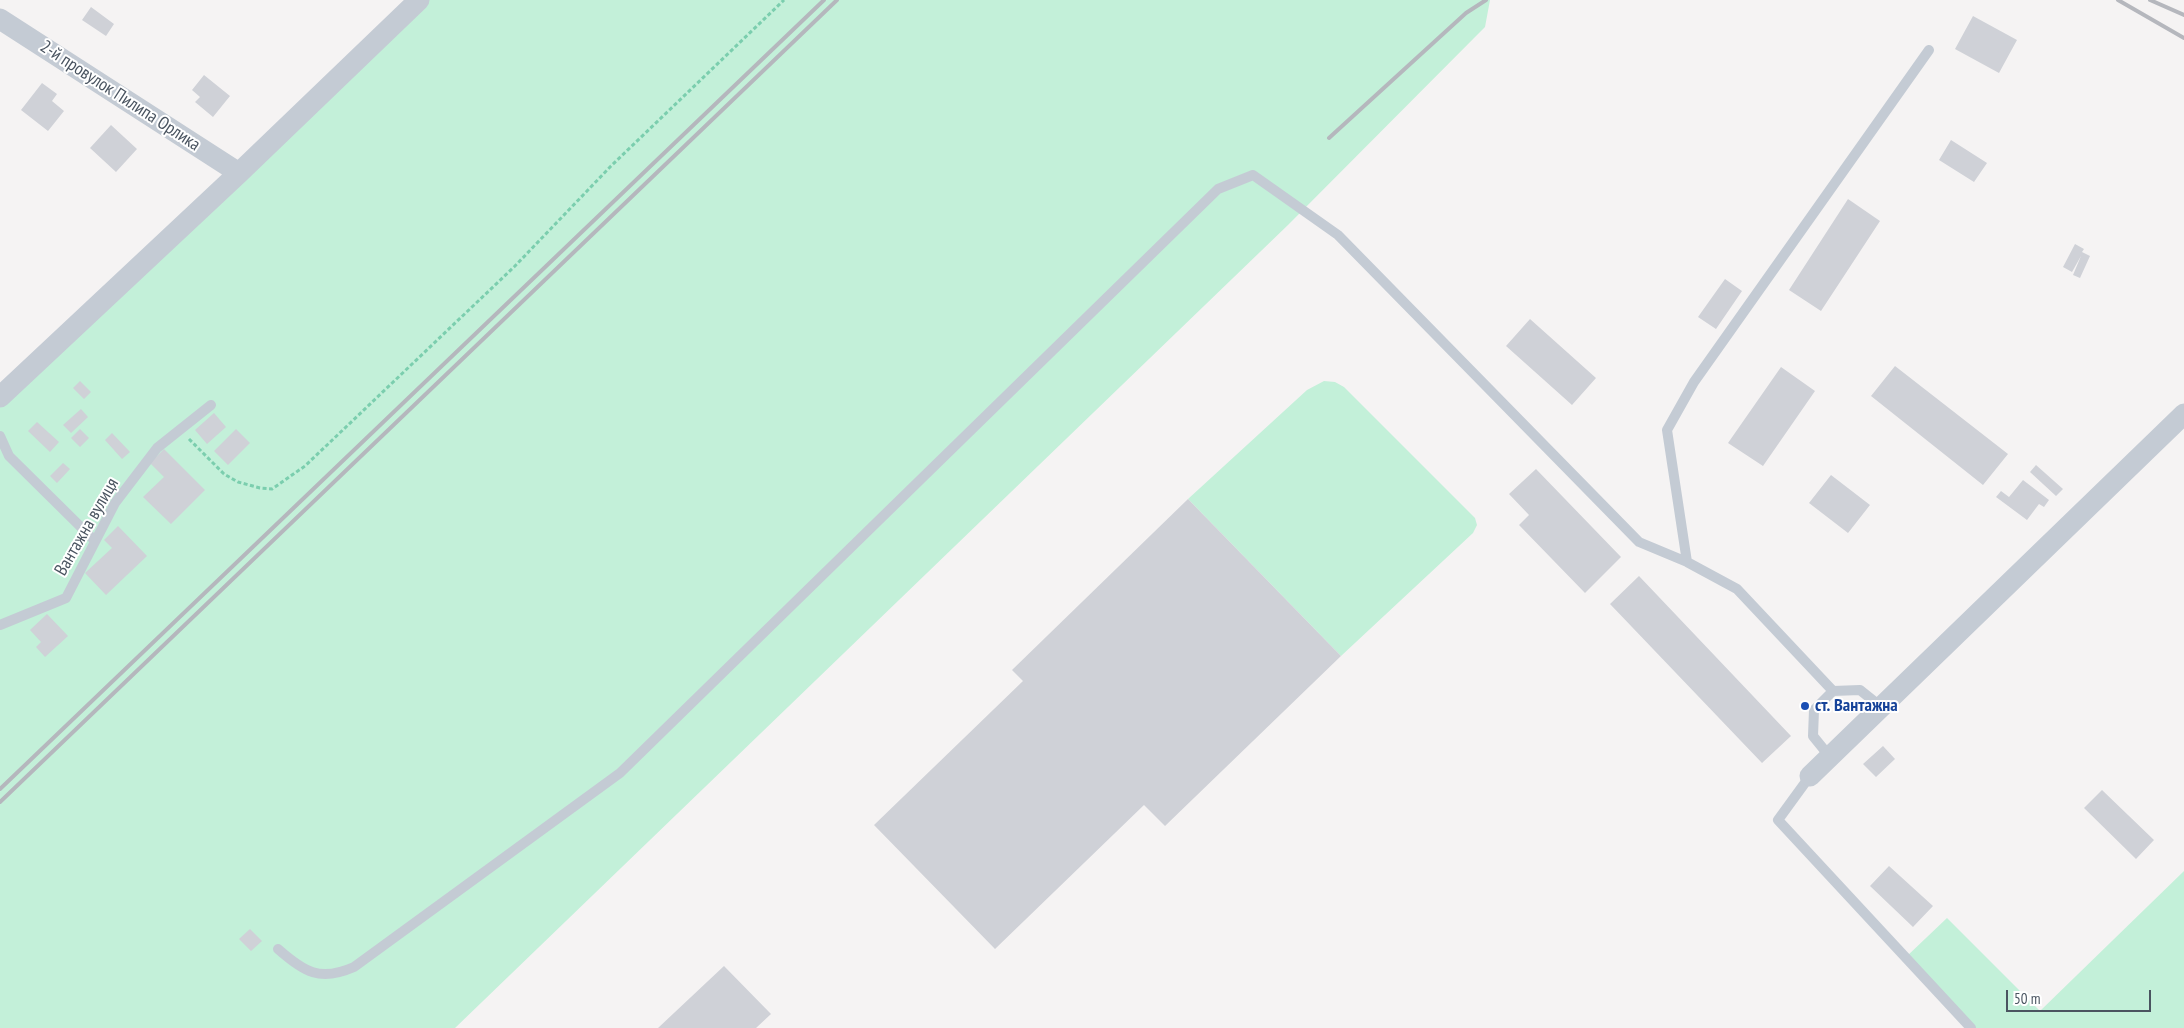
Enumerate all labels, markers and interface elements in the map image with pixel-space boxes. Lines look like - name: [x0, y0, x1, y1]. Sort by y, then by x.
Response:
- street label: 2-й провулок Пилипа Орлика: [36, 36, 204, 156]
- street label: Вантажна вулиця: [50, 474, 124, 580]
- place label: ст. Вантажна: [1815, 695, 1898, 717]
- marker: ст. Вантажна: [1799, 700, 1811, 712]
- scale bar: [2009, 980, 2154, 1012]
- text: 50 m: [2014, 989, 2040, 1008]

